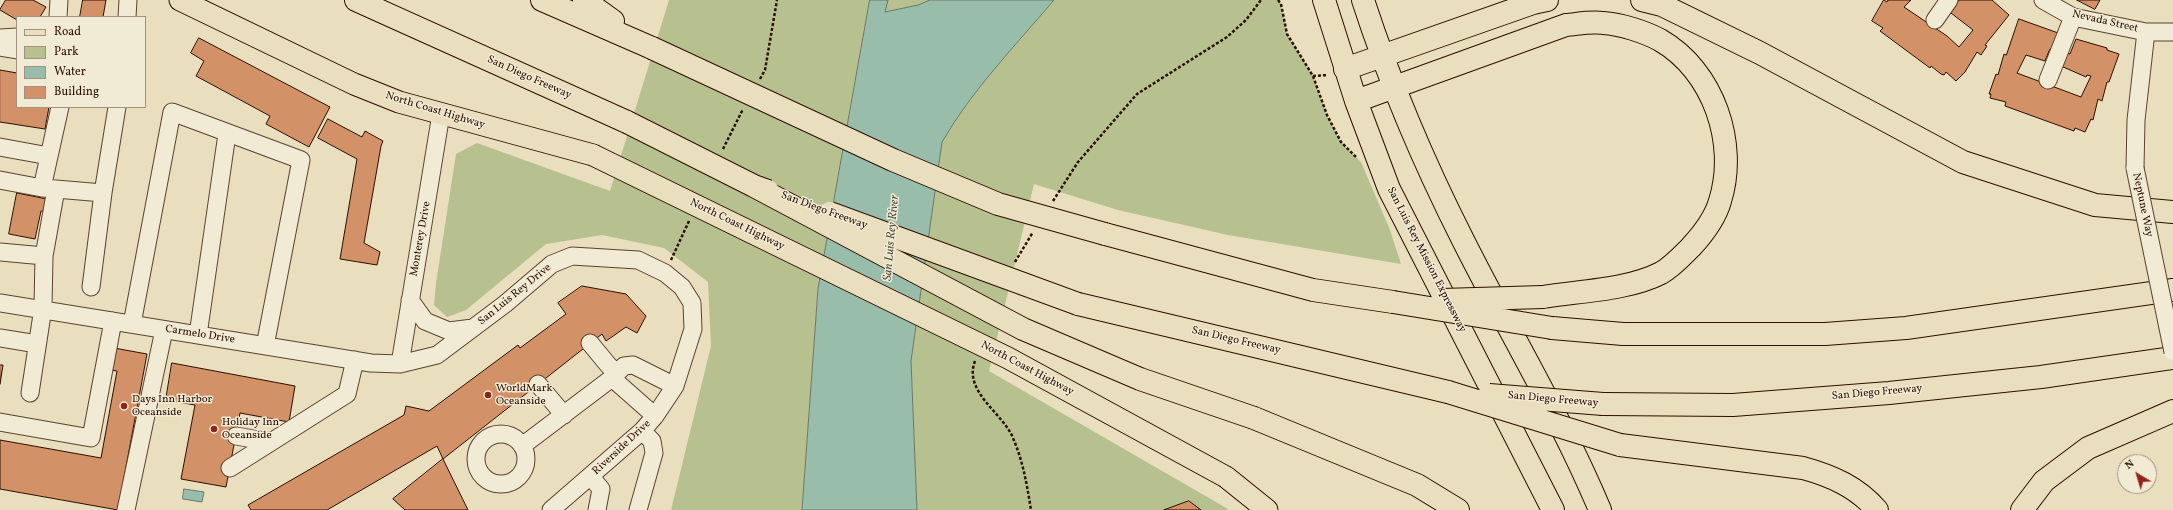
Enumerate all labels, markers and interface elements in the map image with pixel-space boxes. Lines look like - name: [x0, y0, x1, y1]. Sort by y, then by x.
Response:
- street label: Nevada Street: [2071, 8, 2139, 36]
- legend: [16, 16, 146, 108]
- text: Road: [54, 24, 81, 40]
- text: Park: [54, 44, 79, 60]
- street label: San Diego Freeway: [485, 53, 573, 103]
- text: Water: [54, 64, 86, 80]
- text: Building: [54, 84, 99, 100]
- street label: North Coast Highway: [384, 90, 486, 132]
- street label: Neptune Way: [2129, 172, 2155, 238]
- street label: San Luis Rey Mission Expressway: [1383, 185, 1469, 335]
- street label: San Diego Freeway: [779, 189, 869, 233]
- water label: San Luis Rey River: [881, 195, 903, 281]
- street label: North Coast Highway: [688, 196, 786, 254]
- street label: Monterey Drive: [408, 200, 434, 278]
- street label: San Luis Rey Drive: [476, 261, 554, 329]
- street label: Carmelo Drive: [164, 323, 236, 347]
- street label: San Diego Freeway: [1190, 324, 1282, 358]
- street label: North Coast Highway: [978, 339, 1076, 399]
- place label: WorldMark Oceanside: [496, 382, 552, 408]
- street label: San Diego Freeway: [1831, 382, 1923, 404]
- street label: San Diego Freeway: [1507, 389, 1599, 411]
- marker: WorldMark Oceanside: [483, 390, 493, 400]
- place label: Days Inn Harbor Oceanside: [132, 393, 212, 419]
- marker: Days Inn Harbor Oceanside: [119, 401, 129, 411]
- place label: Holiday Inn Oceanside: [222, 416, 279, 442]
- street label: Riverside Drive: [590, 418, 654, 478]
- marker: Holiday Inn Oceanside: [209, 424, 219, 434]
- north arrow: [2117, 454, 2157, 494]
- text: N: [2122, 457, 2138, 473]

